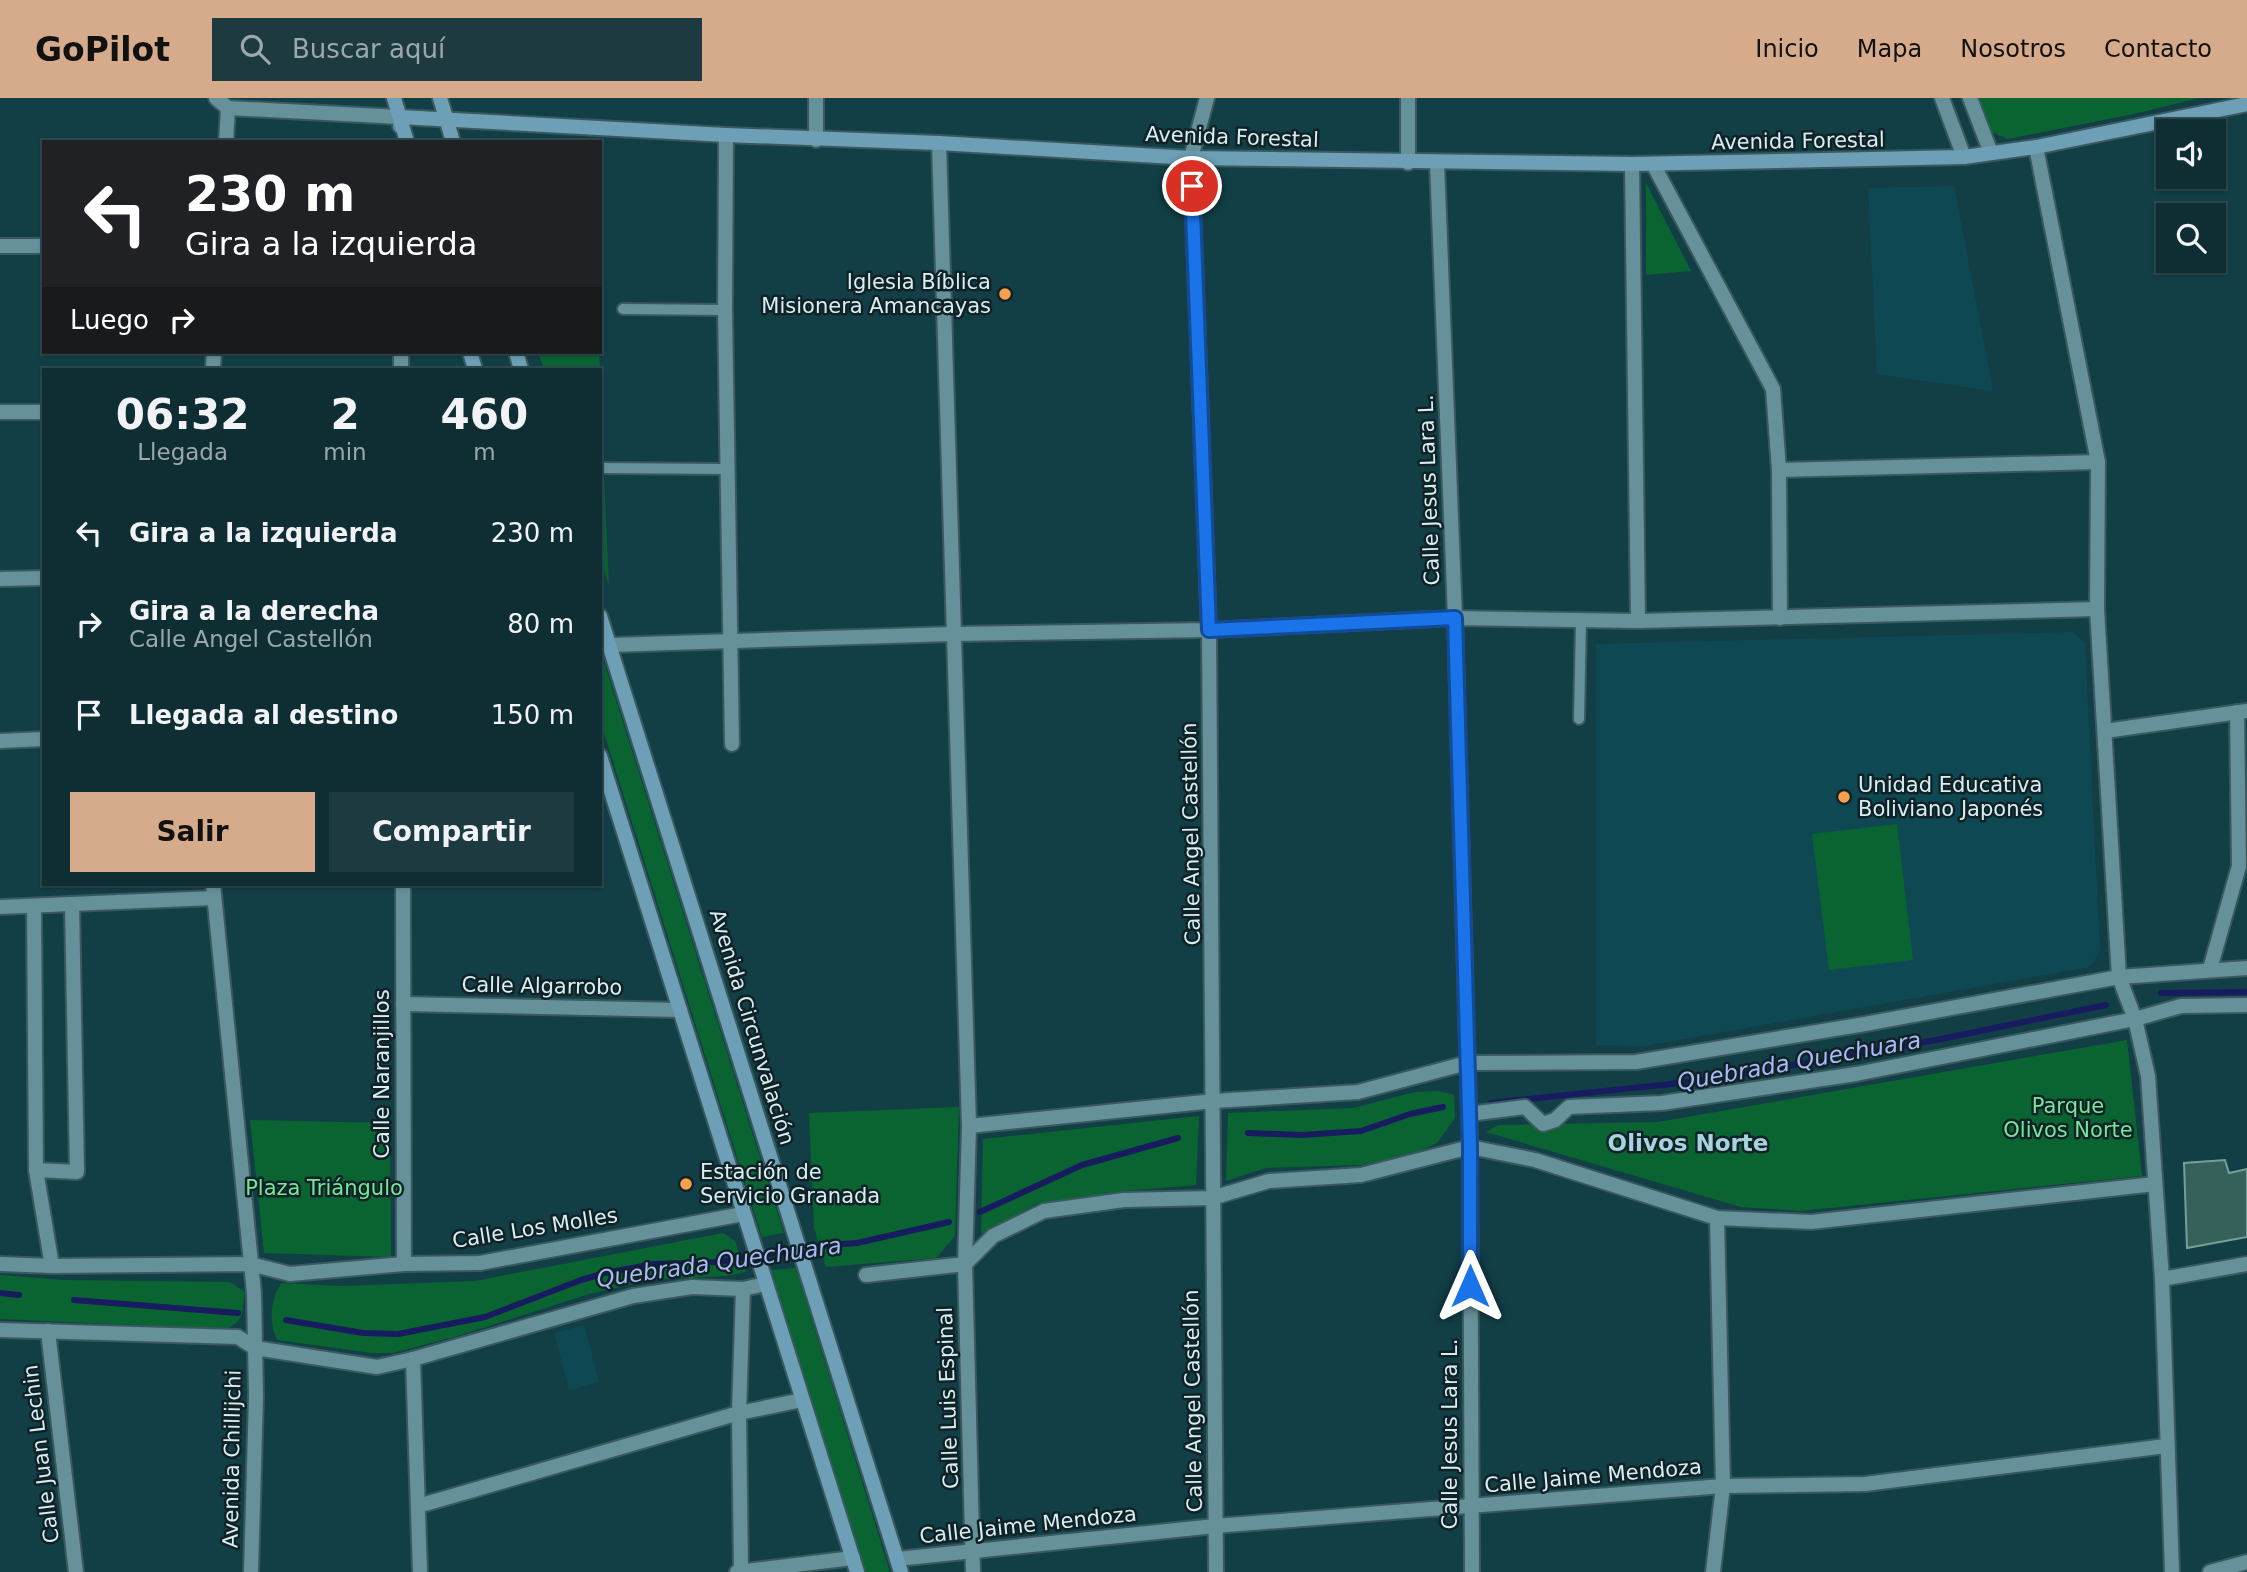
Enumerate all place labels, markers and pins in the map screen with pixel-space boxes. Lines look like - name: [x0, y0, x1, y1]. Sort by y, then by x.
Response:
- pin: [1162, 156, 1222, 216]
- place label: Iglesia Bíblica Misionera Amancayas: [761, 270, 991, 318]
- marker: Iglesia Bíblica Misionera Amancayas: [997, 286, 1013, 302]
- place label: Unidad Educativa Boliviano Japonés: [1858, 773, 2043, 821]
- marker: Unidad Educativa Boliviano Japonés: [1836, 789, 1852, 805]
- place label: Estación de Servicio Granada: [700, 1160, 880, 1208]
- marker: Estación de Servicio Granada: [678, 1176, 694, 1192]

